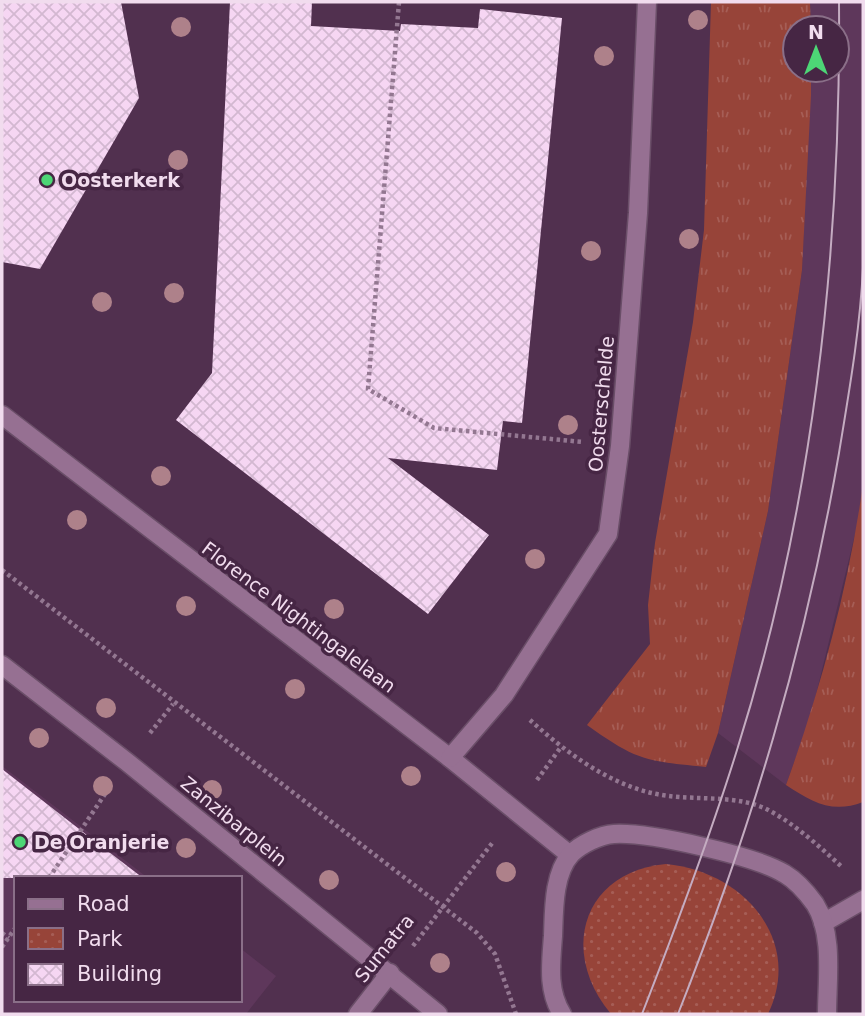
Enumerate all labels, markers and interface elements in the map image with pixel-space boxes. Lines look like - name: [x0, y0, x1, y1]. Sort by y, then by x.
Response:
- north arrow: [781, 14, 851, 84]
- text: N: [808, 21, 824, 43]
- place label: Oosterkerk: [61, 169, 180, 191]
- marker: Oosterkerk: [39, 172, 55, 188]
- street label: Oosterschelde: [584, 335, 618, 473]
- street label: Florence Nightingalelaan: [198, 537, 400, 697]
- street label: Zanzibarplein: [177, 772, 291, 870]
- place label: De Oranjerie: [34, 831, 169, 853]
- marker: De Oranjerie: [12, 834, 28, 850]
- legend: [14, 876, 242, 1002]
- text: Road: [77, 892, 130, 916]
- street label: Sumatra: [350, 910, 418, 986]
- text: Park: [77, 927, 123, 951]
- text: Building: [77, 962, 162, 986]

